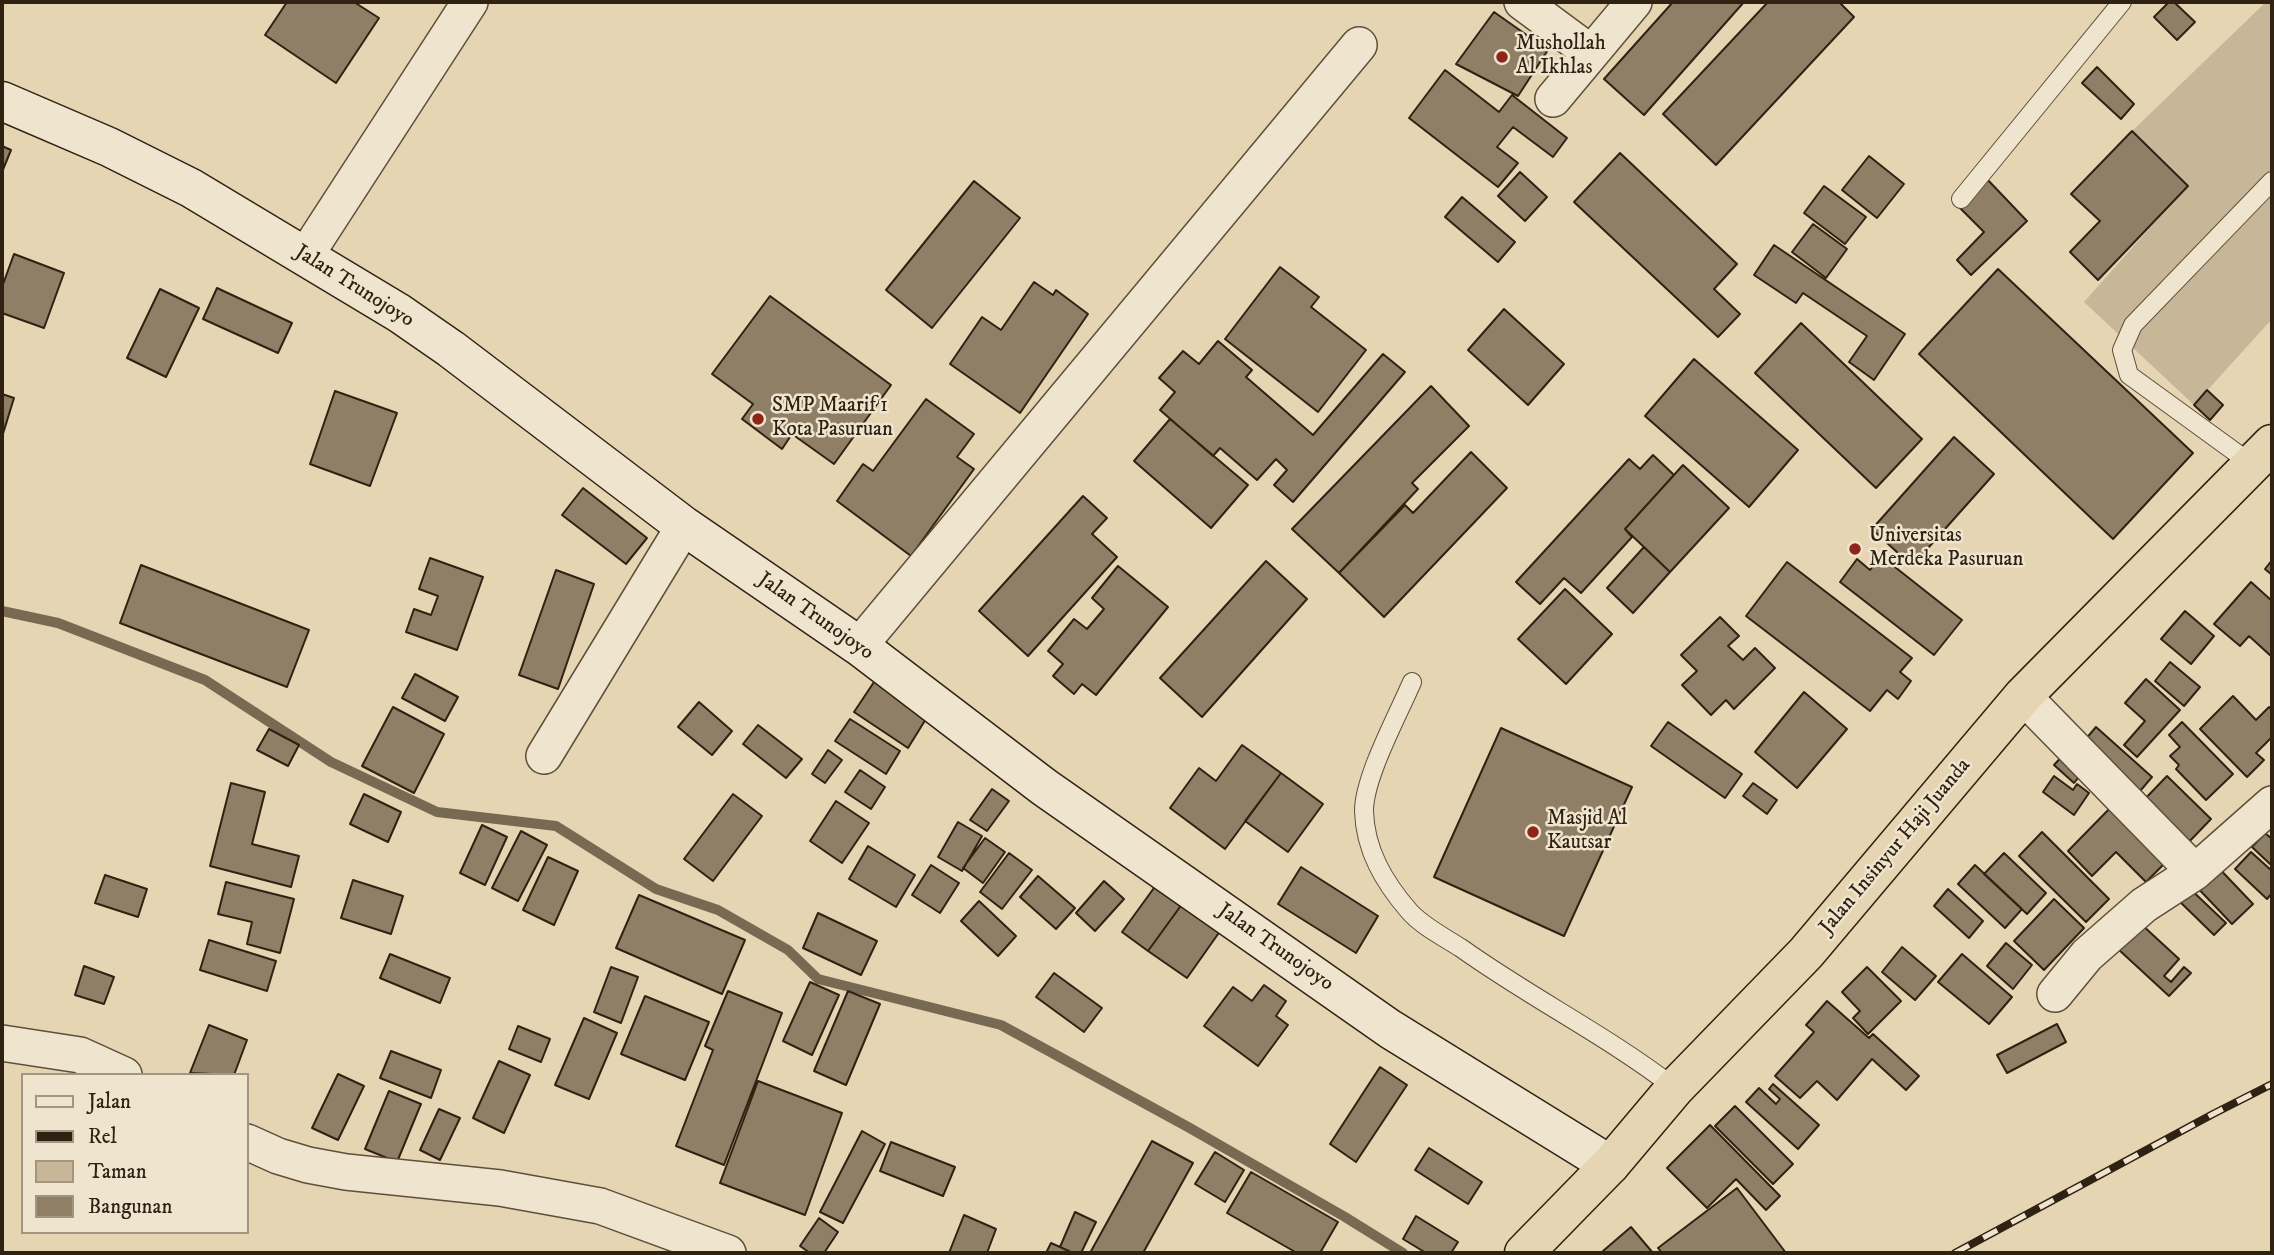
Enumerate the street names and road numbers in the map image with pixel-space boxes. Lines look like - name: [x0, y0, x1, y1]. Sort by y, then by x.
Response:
- street label: Jalan Trunojoyo: [290, 240, 418, 334]
- street label: Jalan Trunojoyo: [752, 568, 878, 666]
- street label: Jalan Insinyur Haji Juanda: [1815, 754, 1977, 940]
- street label: Jalan Trunojoyo: [1212, 899, 1338, 997]

